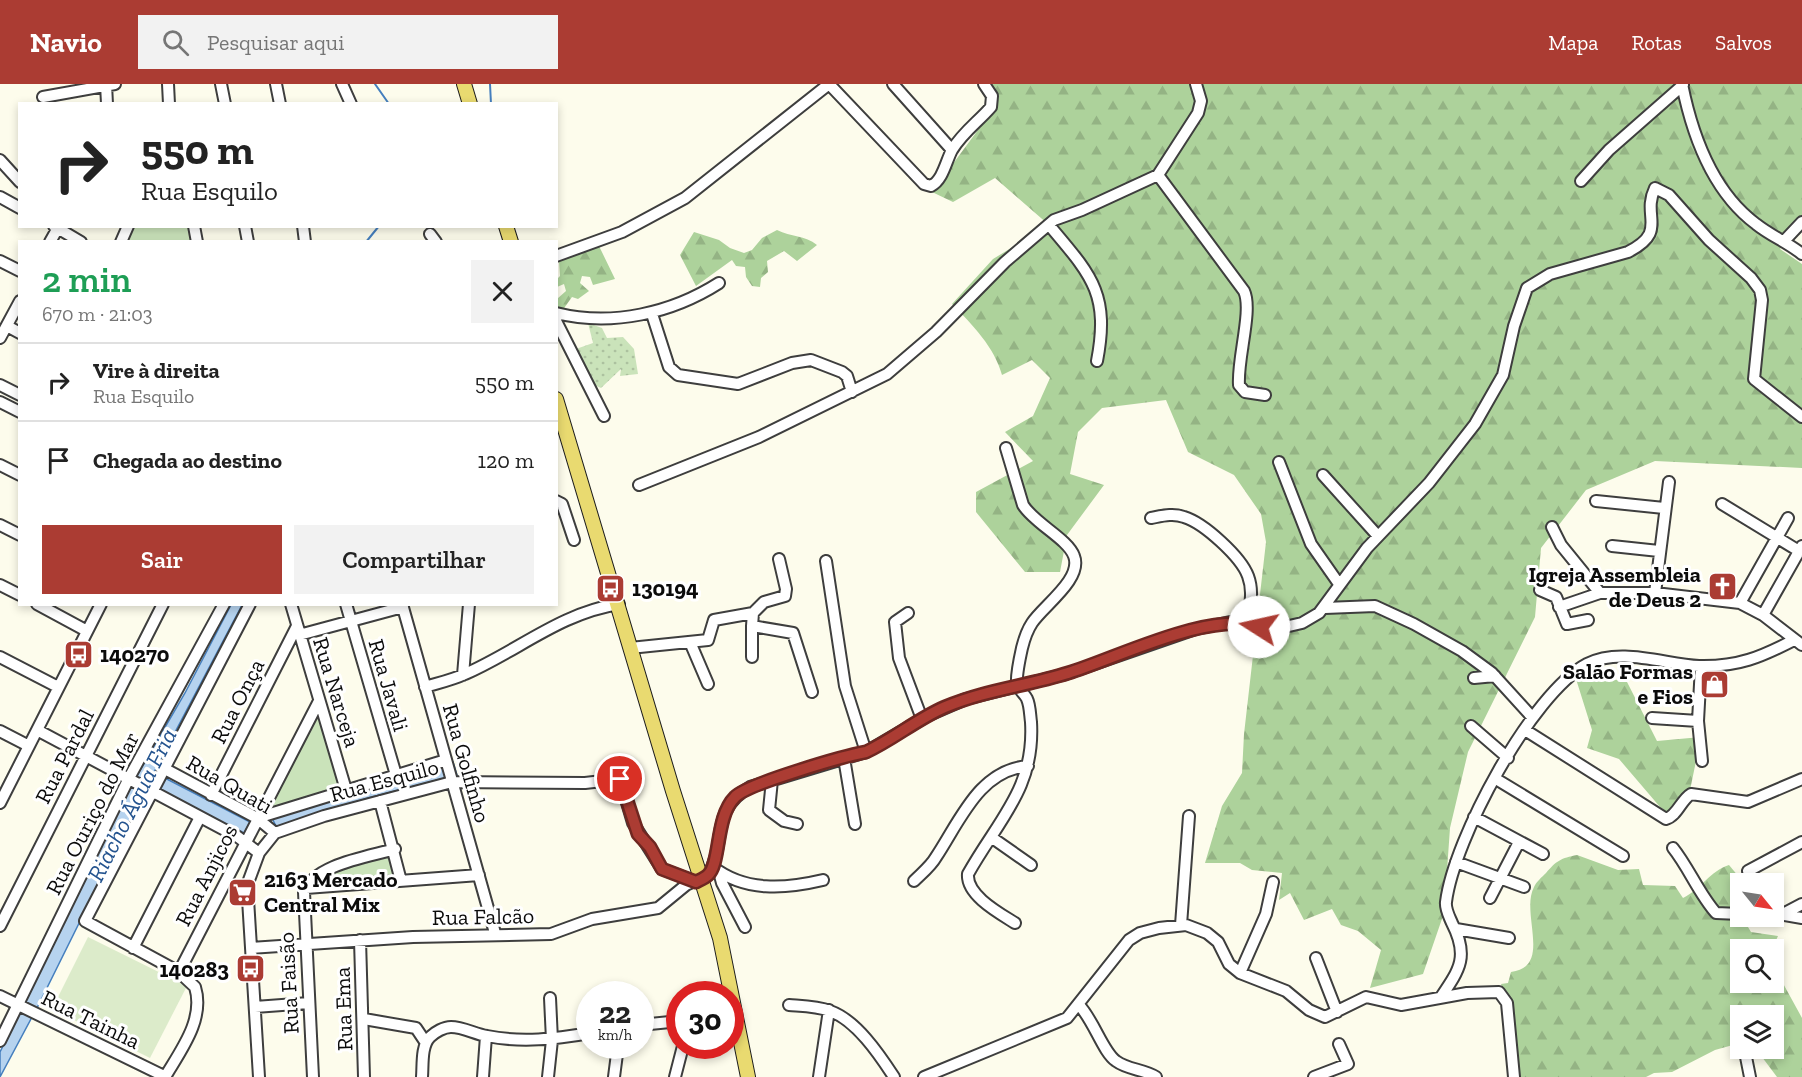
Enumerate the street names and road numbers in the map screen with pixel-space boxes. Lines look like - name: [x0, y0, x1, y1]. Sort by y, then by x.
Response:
- street label: Rua Narceja: [307, 634, 366, 751]
- street label: Rua Javali: [363, 636, 415, 734]
- street label: Rua Onça: [205, 654, 270, 748]
- street label: Rua Golfinho: [437, 700, 496, 826]
- street label: Rua Pardal: [29, 704, 100, 808]
- street label: Rua Ouriço do Mar: [40, 727, 145, 899]
- street label: Rua Quati: [182, 749, 278, 820]
- street label: Rua Esquilo: [327, 753, 441, 808]
- street label: Rua Anjicos: [169, 820, 244, 931]
- street label: Rua Falcão: [432, 902, 534, 931]
- street label: Rua Faisão: [272, 931, 305, 1035]
- street label: Rua Ema: [329, 966, 358, 1051]
- street label: Rua Tainha: [37, 984, 145, 1055]

